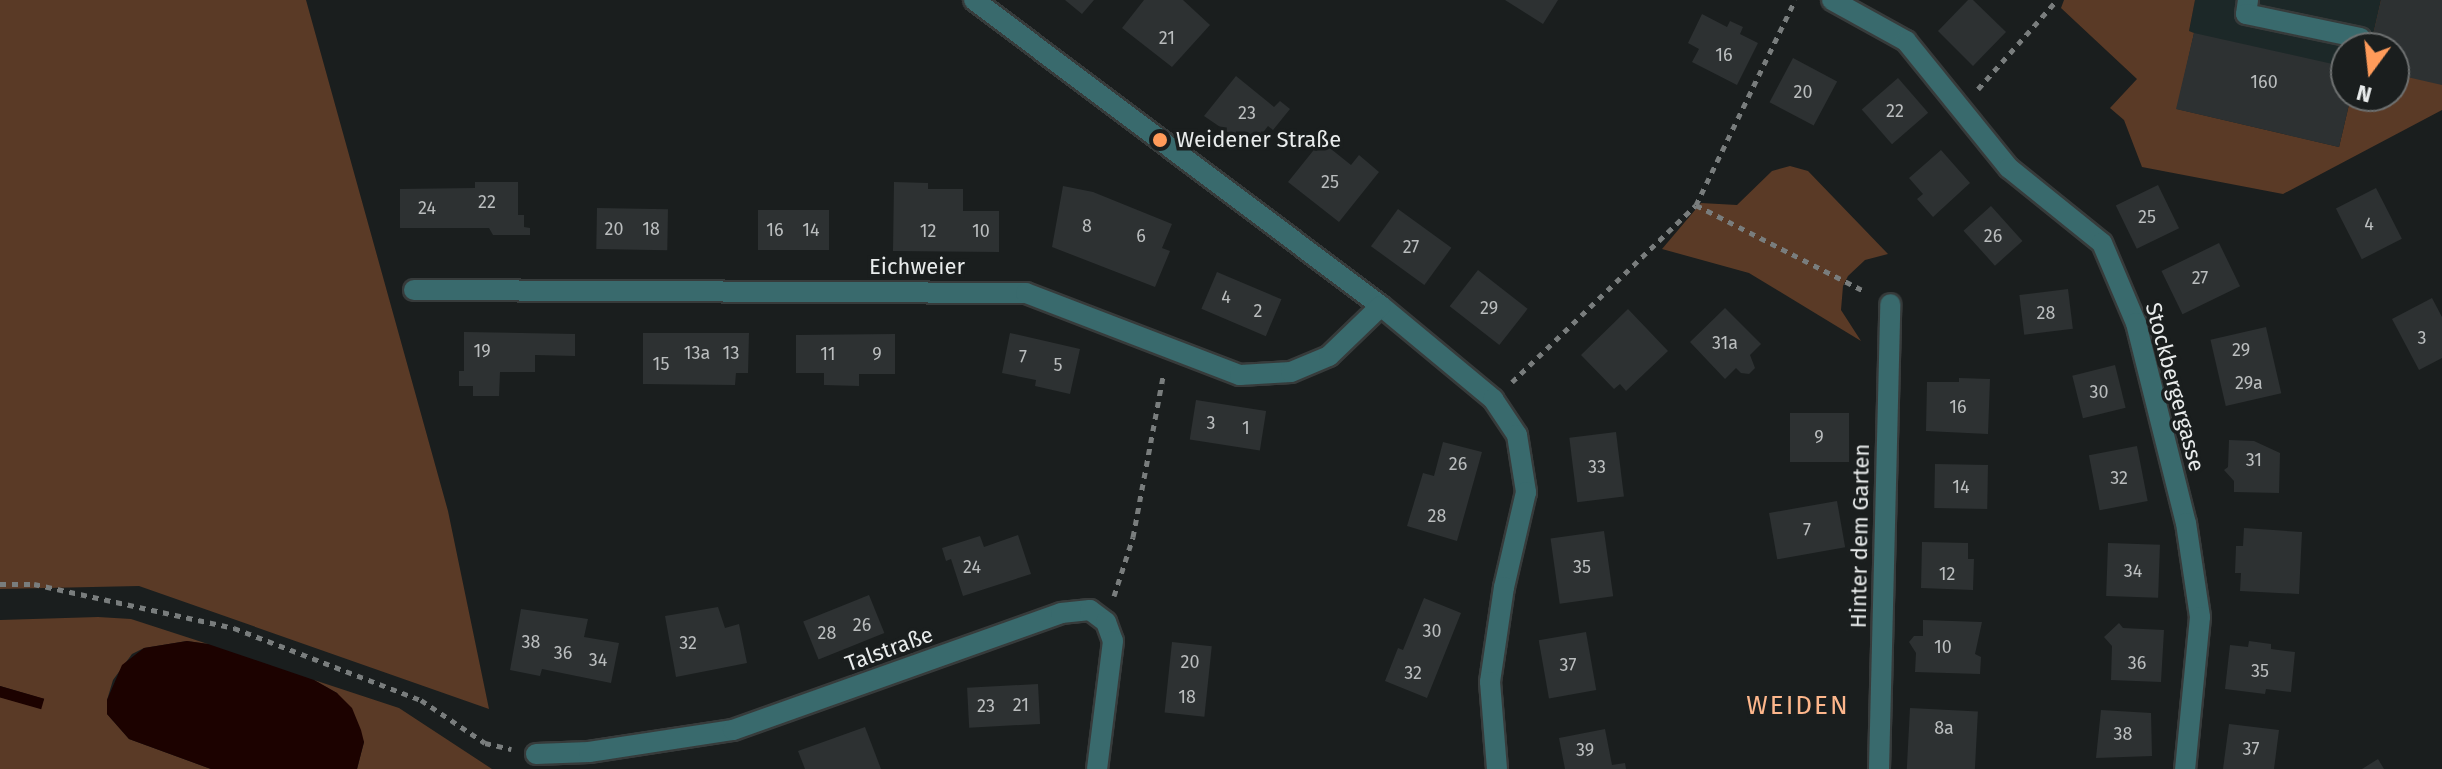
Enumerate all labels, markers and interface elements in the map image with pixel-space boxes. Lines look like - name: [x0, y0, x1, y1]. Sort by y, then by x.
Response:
- house number: 21: [1159, 27, 1175, 49]
- north arrow: [2330, 32, 2410, 112]
- house number: 16: [1715, 44, 1733, 66]
- house number: 160: [2250, 71, 2278, 93]
- text: N: [2354, 79, 2375, 109]
- house number: 20: [1794, 81, 1812, 103]
- house number: 22: [1886, 100, 1904, 122]
- house number: 23: [1238, 102, 1256, 124]
- place label: Weidener Straße: [1176, 127, 1341, 153]
- marker: Weidener Straße: [1151, 131, 1169, 149]
- house number: 25: [1321, 171, 1339, 193]
- house number: 22: [478, 191, 496, 213]
- house number: 24: [418, 197, 436, 219]
- house number: 25: [2138, 206, 2156, 228]
- house number: 4: [2364, 213, 2374, 235]
- house number: 8: [1082, 215, 1092, 237]
- house number: 20: [605, 218, 623, 240]
- house number: 18: [642, 218, 660, 240]
- house number: 16: [766, 219, 784, 241]
- house number: 14: [802, 219, 820, 241]
- house number: 12: [920, 220, 936, 242]
- house number: 10: [972, 220, 990, 242]
- house number: 6: [1136, 225, 1146, 247]
- house number: 26: [1984, 225, 2002, 247]
- house number: 27: [1403, 236, 1419, 258]
- street label: Eichweier: [869, 254, 965, 280]
- house number: 27: [2192, 267, 2208, 289]
- house number: 4: [1221, 286, 1231, 308]
- house number: 29: [1480, 297, 1498, 319]
- house number: 2: [1254, 300, 1262, 322]
- street label: Stockbergergasse: [2140, 300, 2210, 474]
- house number: 28: [2037, 302, 2055, 324]
- house number: 3: [2418, 327, 2426, 349]
- house number: 31a: [1712, 332, 1738, 354]
- house number: 29: [2232, 339, 2250, 361]
- house number: 19: [473, 340, 491, 362]
- house number: 13a: [684, 342, 710, 364]
- house number: 13: [723, 342, 739, 364]
- house number: 11: [820, 343, 836, 365]
- house number: 9: [872, 343, 882, 365]
- house number: 7: [1019, 346, 1027, 368]
- house number: 15: [653, 353, 669, 375]
- house number: 5: [1053, 354, 1063, 376]
- house number: 29a: [2235, 372, 2263, 394]
- house number: 30: [2089, 381, 2109, 403]
- house number: 16: [1949, 396, 1967, 418]
- house number: 3: [1207, 412, 1215, 434]
- house number: 1: [1242, 417, 1250, 439]
- house number: 9: [1814, 426, 1824, 448]
- street label: Hinter dem Garten: [1845, 443, 1875, 629]
- house number: 31: [2246, 449, 2262, 471]
- house number: 26: [1449, 453, 1467, 475]
- house number: 33: [1588, 456, 1606, 478]
- house number: 32: [2110, 467, 2128, 489]
- house number: 14: [1952, 476, 1970, 498]
- house number: 28: [1428, 505, 1446, 527]
- house number: 7: [1803, 519, 1811, 541]
- house number: 24: [963, 556, 981, 578]
- house number: 35: [1573, 556, 1591, 578]
- house number: 34: [2124, 560, 2142, 582]
- house number: 12: [1939, 563, 1955, 585]
- house number: 26: [853, 614, 871, 636]
- house number: 30: [1422, 620, 1442, 642]
- street label: Talstraße: [842, 621, 936, 677]
- house number: 28: [818, 622, 836, 644]
- house number: 38: [522, 631, 540, 653]
- house number: 32: [679, 632, 697, 654]
- house number: 10: [1934, 636, 1952, 658]
- house number: 36: [554, 642, 572, 664]
- house number: 34: [589, 649, 607, 671]
- house number: 20: [1181, 651, 1199, 673]
- house number: 36: [2128, 652, 2146, 674]
- house number: 37: [1560, 654, 1576, 676]
- house number: 35: [2251, 660, 2269, 682]
- house number: 32: [1404, 662, 1422, 684]
- house number: 18: [1178, 686, 1196, 708]
- district label: WEIDEN: [1746, 690, 1850, 722]
- house number: 21: [1013, 694, 1029, 716]
- house number: 23: [977, 695, 995, 717]
- house number: 8a: [1934, 717, 1954, 739]
- house number: 38: [2114, 723, 2132, 745]
- house number: 37: [2243, 738, 2259, 760]
- house number: 39: [1576, 739, 1594, 761]

